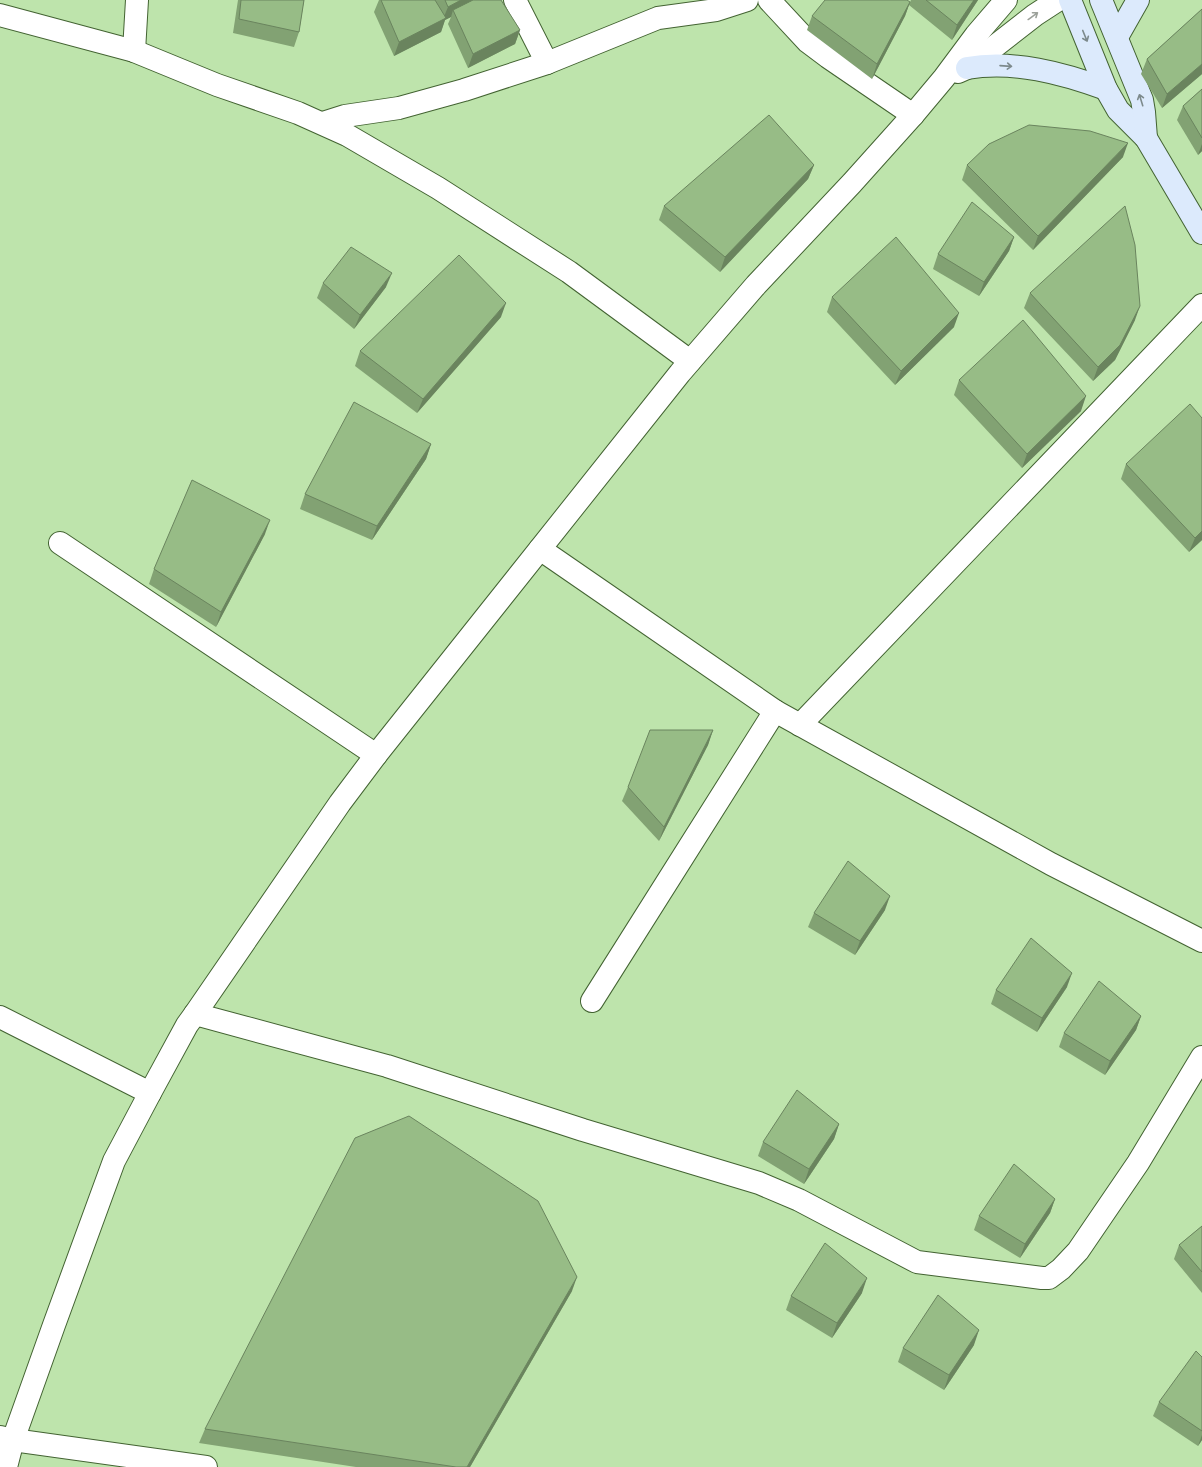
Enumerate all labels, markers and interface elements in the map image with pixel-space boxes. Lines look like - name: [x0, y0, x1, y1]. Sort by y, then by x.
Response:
- one-way arrow: [1028, 12, 1039, 20]
- one-way arrow: [1082, 30, 1089, 42]
- one-way arrow: [999, 63, 1012, 70]
- one-way arrow: [1137, 93, 1144, 106]

